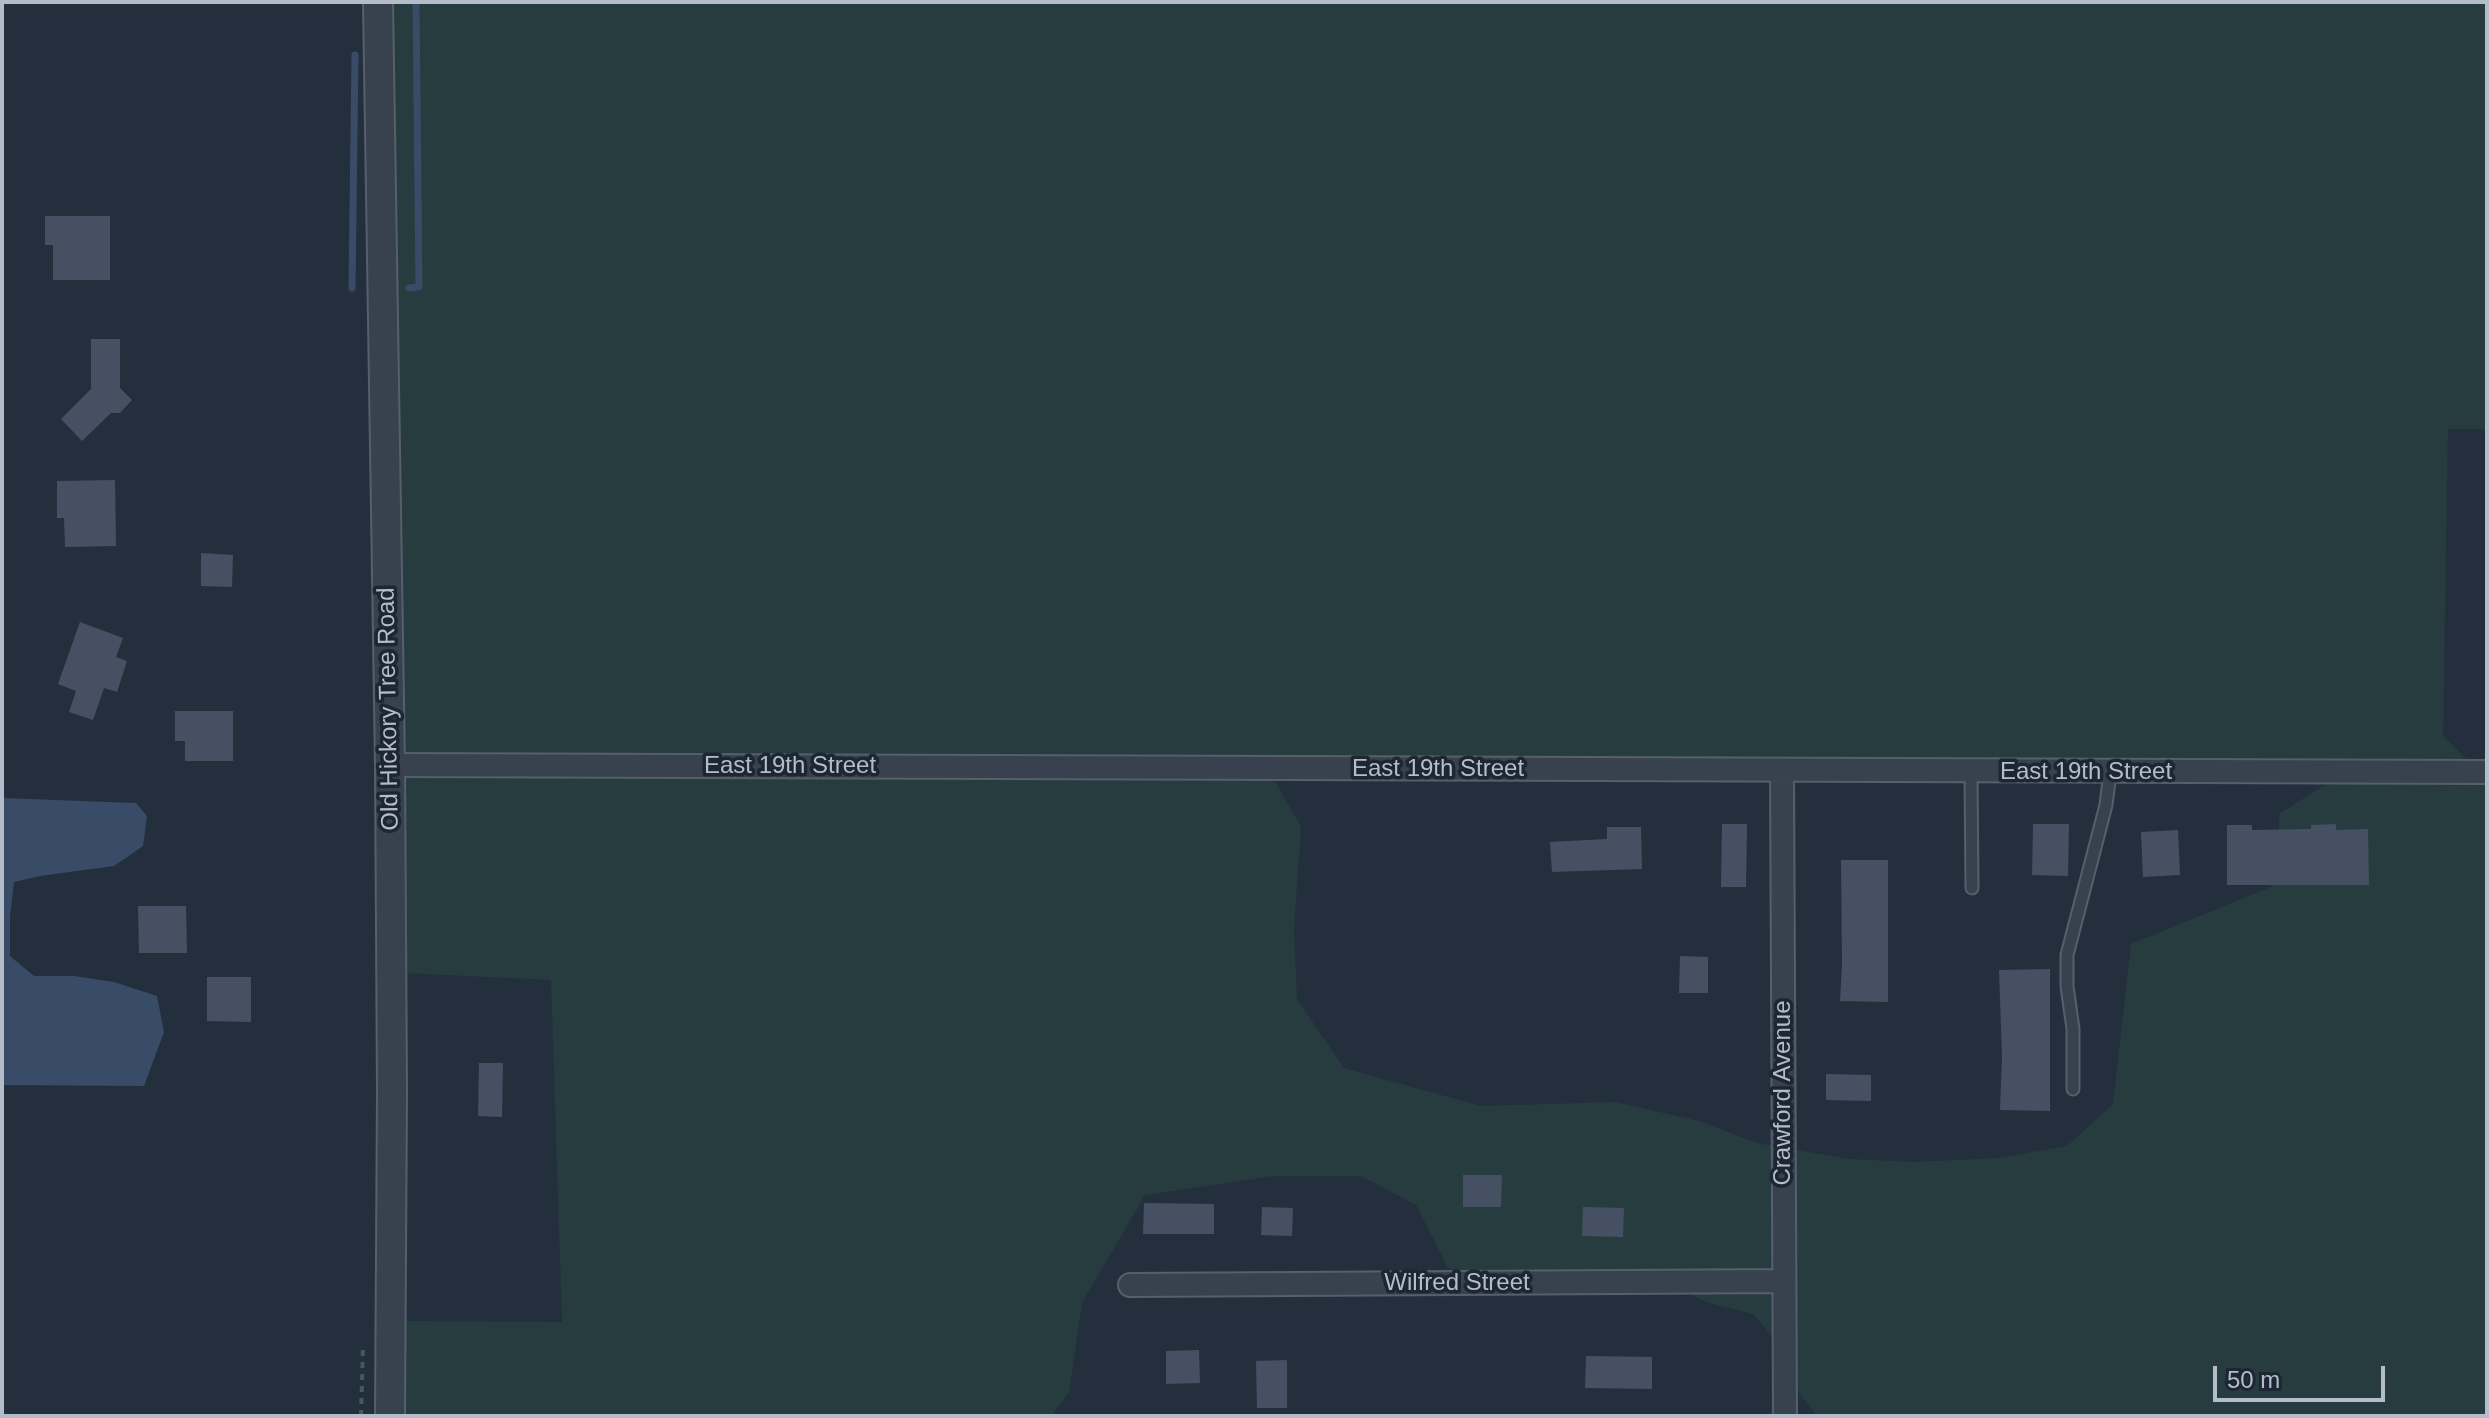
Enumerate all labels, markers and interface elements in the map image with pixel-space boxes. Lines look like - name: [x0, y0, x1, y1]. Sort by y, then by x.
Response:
- street label: Old Hickory Tree Road: [372, 587, 406, 831]
- street label: East 19th Street: [704, 752, 876, 780]
- street label: East 19th Street: [1352, 755, 1524, 783]
- street label: East 19th Street: [2000, 758, 2172, 786]
- street label: Crawford Avenue: [1769, 1001, 1797, 1185]
- street label: Wilfred Street: [1384, 1269, 1530, 1297]
- scale bar: [2217, 1350, 2389, 1400]
- text: 50 m: [2227, 1366, 2280, 1393]

